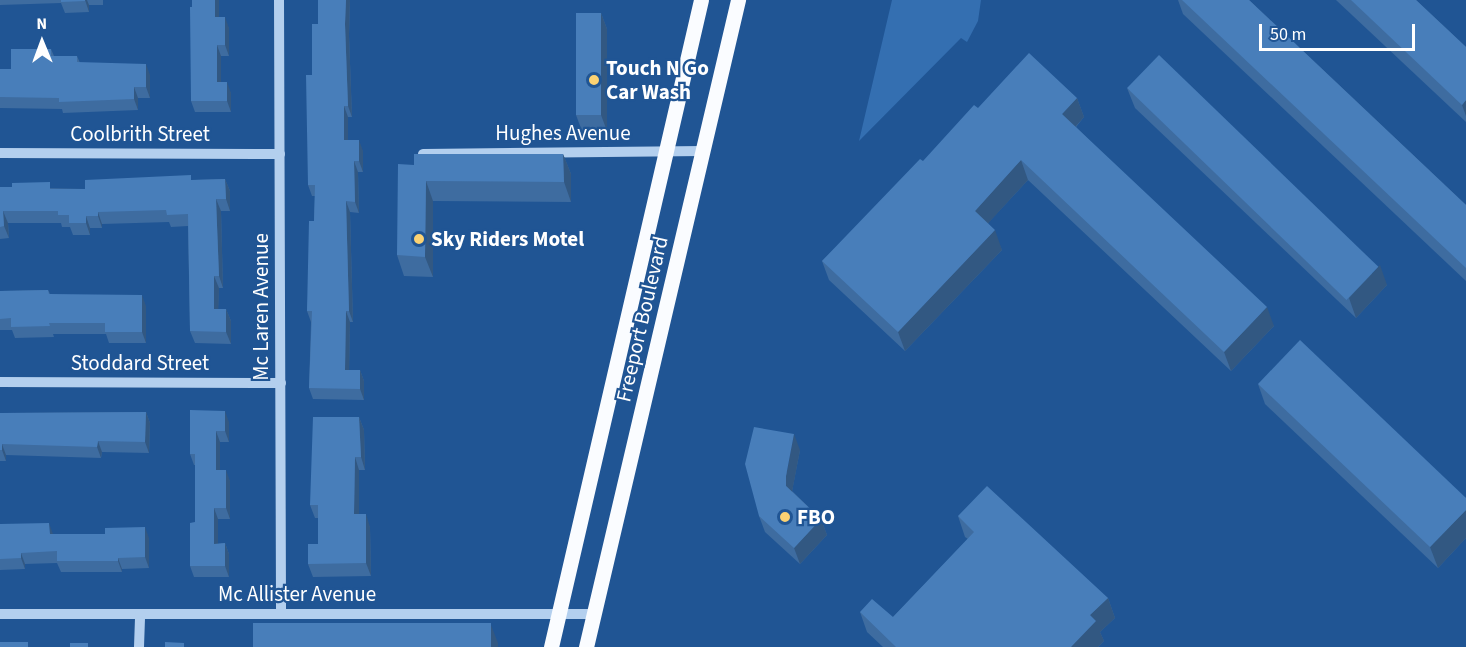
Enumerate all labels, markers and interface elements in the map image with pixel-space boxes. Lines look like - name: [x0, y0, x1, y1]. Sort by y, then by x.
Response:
- north arrow: [12, 12, 72, 72]
- scale bar: [1262, 12, 1418, 50]
- text: N: [36, 13, 47, 35]
- text: 50 m: [1270, 22, 1306, 47]
- place label: Touch N Go Car Wash: [606, 55, 709, 105]
- marker: Touch N Go Car Wash: [587, 73, 601, 87]
- street label: Hughes Avenue: [495, 120, 631, 146]
- street label: Coolbrith Street: [70, 121, 210, 147]
- place label: Sky Riders Motel: [431, 226, 584, 252]
- marker: Sky Riders Motel: [412, 232, 426, 246]
- street label: Mc Laren Avenue: [248, 233, 274, 381]
- street label: Freeport Boulevard: [611, 234, 673, 404]
- street label: Stoddard Street: [71, 350, 209, 376]
- place label: FBO: [797, 504, 835, 530]
- marker: FBO: [778, 510, 792, 524]
- street label: Mc Allister Avenue: [218, 581, 376, 607]

